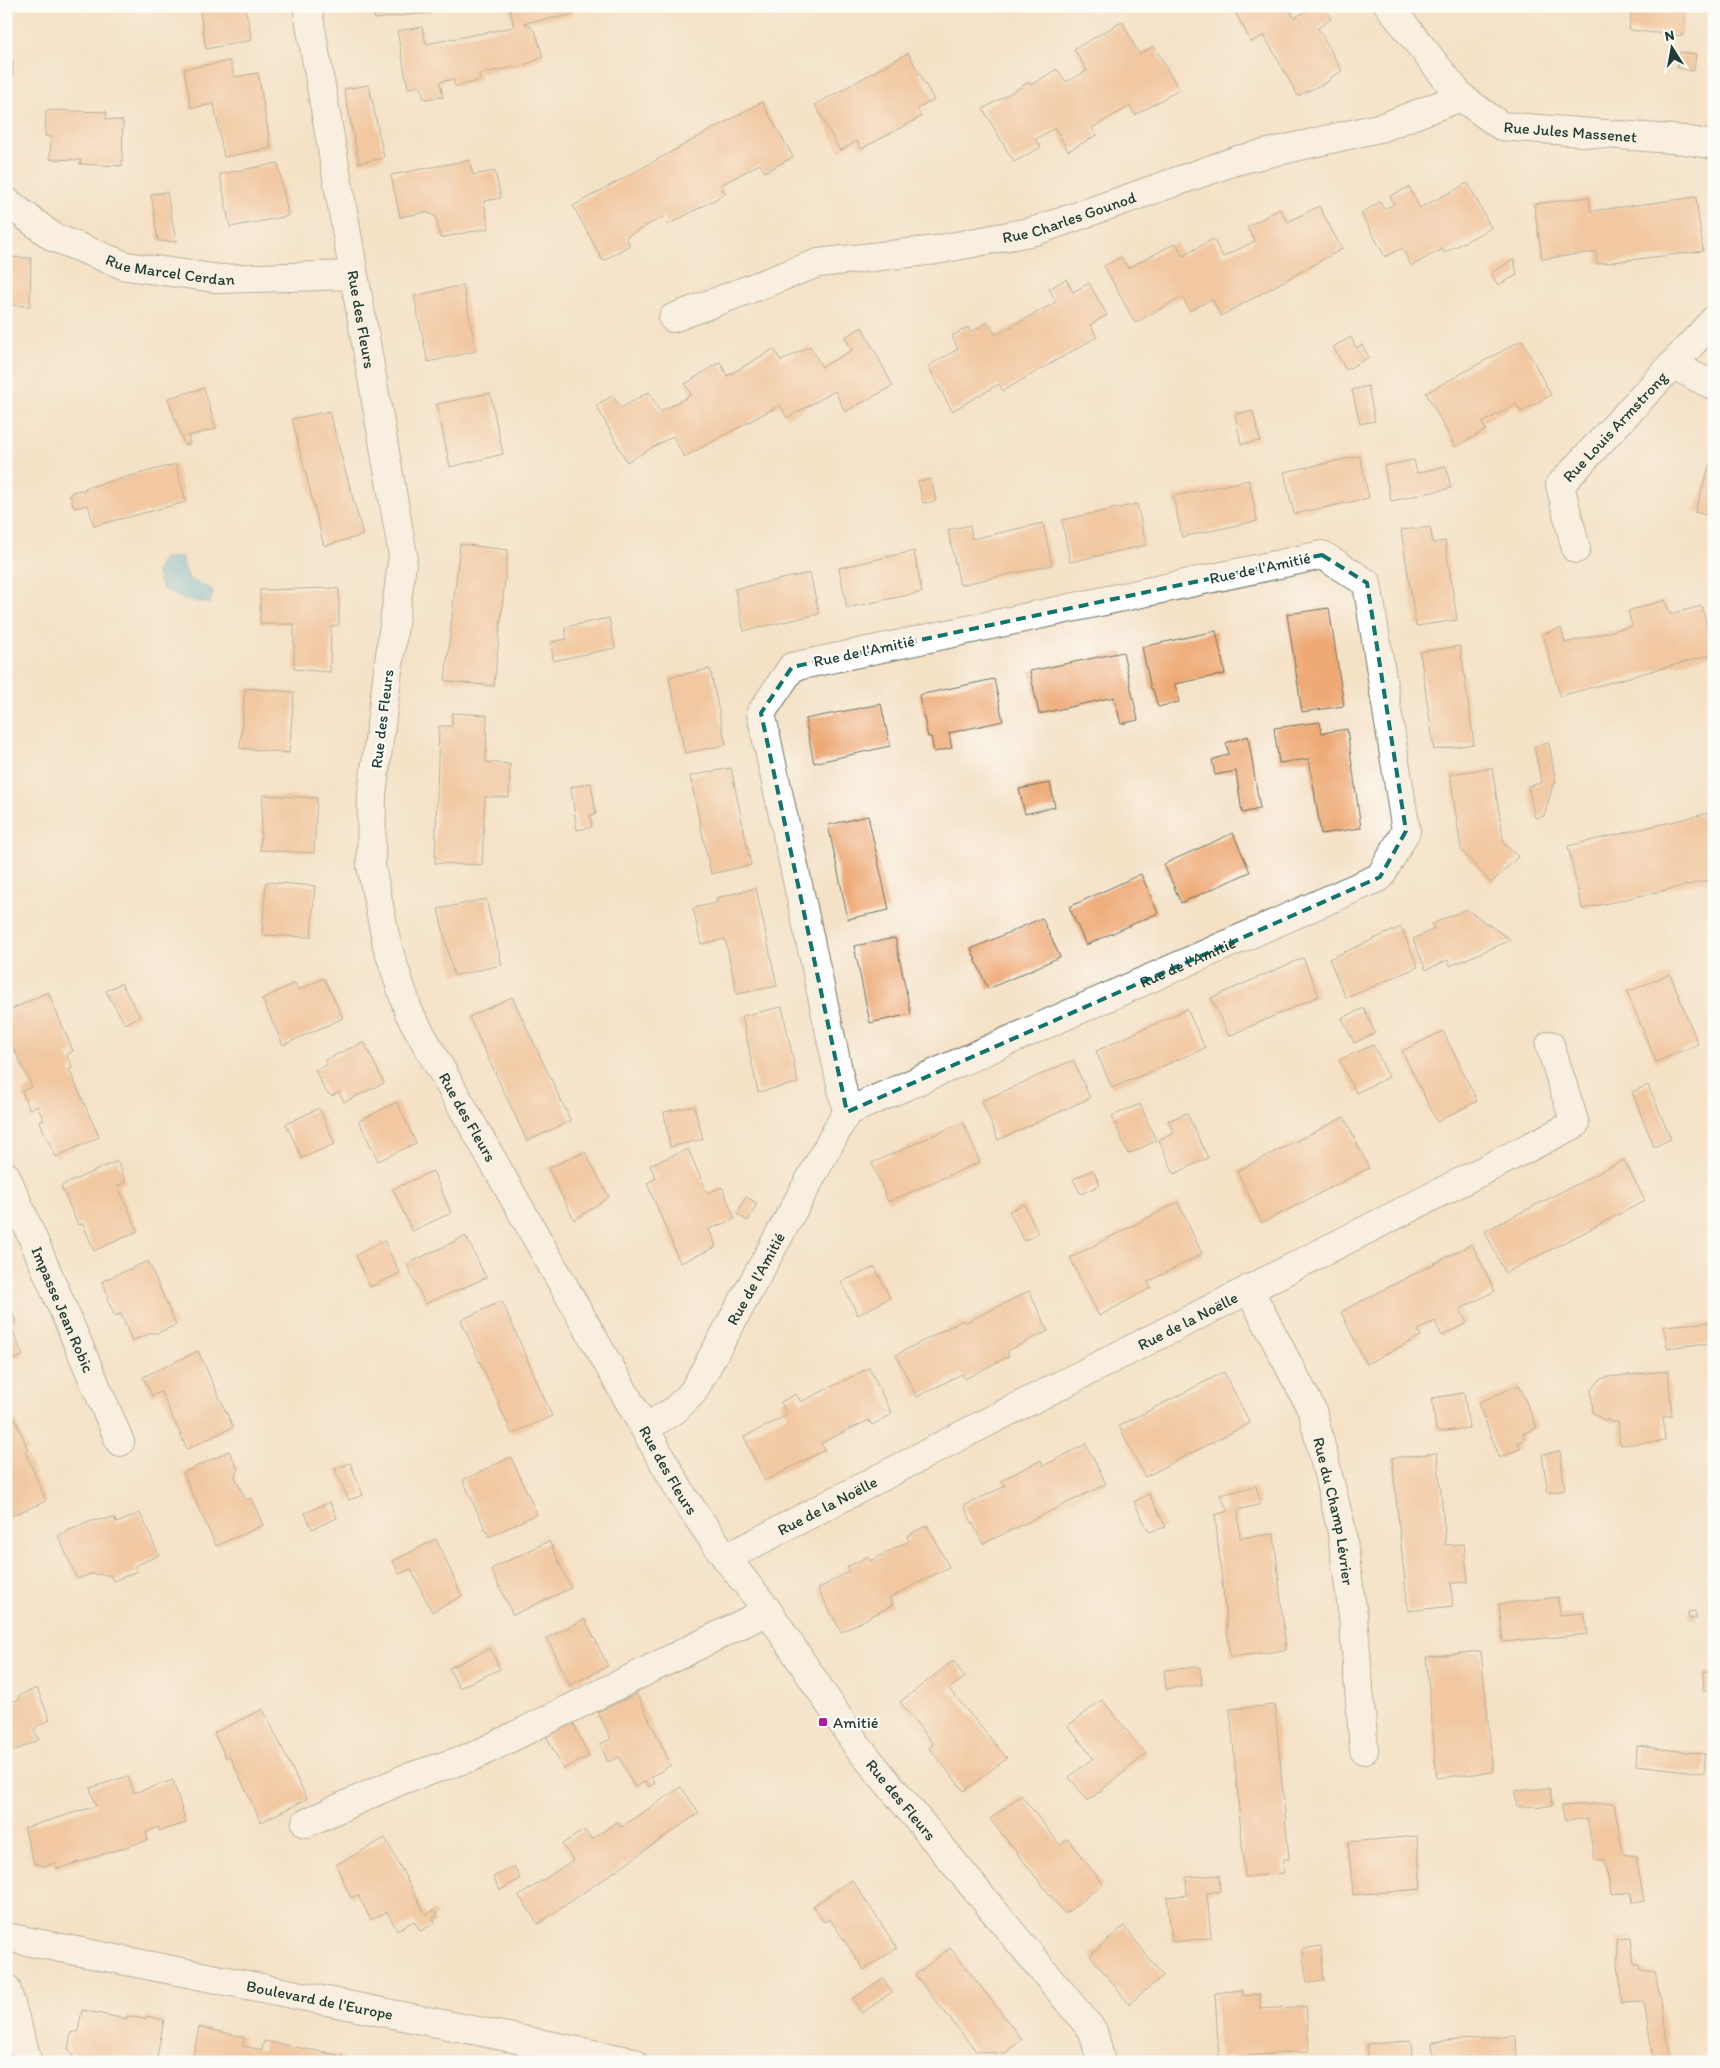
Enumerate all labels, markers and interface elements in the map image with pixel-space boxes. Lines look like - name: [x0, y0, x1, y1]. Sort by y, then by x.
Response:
- north arrow: [1648, 22, 1698, 72]
- text: N: [1663, 26, 1676, 45]
- street label: Rue Jules Massenet: [1503, 117, 1638, 146]
- street label: Rue Charles Gounod: [1000, 187, 1139, 247]
- street label: Rue Marcel Cerdan: [103, 249, 235, 289]
- street label: Rue des Fleurs: [344, 269, 380, 370]
- street label: Rue Louis Armstrong: [1558, 367, 1671, 486]
- street label: Rue de l'Amitié: [1208, 548, 1312, 588]
- street label: Rue de l'Amitié: [812, 631, 916, 671]
- street label: Rue des Fleurs: [367, 668, 397, 770]
- street label: Rue de l'Amitié: [1136, 932, 1238, 991]
- street label: Rue des Fleurs: [435, 1069, 501, 1165]
- street label: Rue de l'Amitié: [722, 1229, 789, 1328]
- street label: Impasse Jean Robic: [28, 1243, 98, 1375]
- street label: Rue de la Noëlle: [1134, 1287, 1241, 1354]
- street label: Rue des Fleurs: [635, 1422, 702, 1518]
- street label: Rue du Champ Lévrier: [1310, 1435, 1358, 1587]
- street label: Rue de la Noëlle: [774, 1471, 880, 1539]
- place label: Amitié: [833, 1713, 879, 1732]
- marker: Amitié: [817, 1716, 829, 1728]
- street label: Rue des Fleurs: [862, 1755, 941, 1844]
- street label: Boulevard de l'Europe: [245, 1976, 395, 2023]

